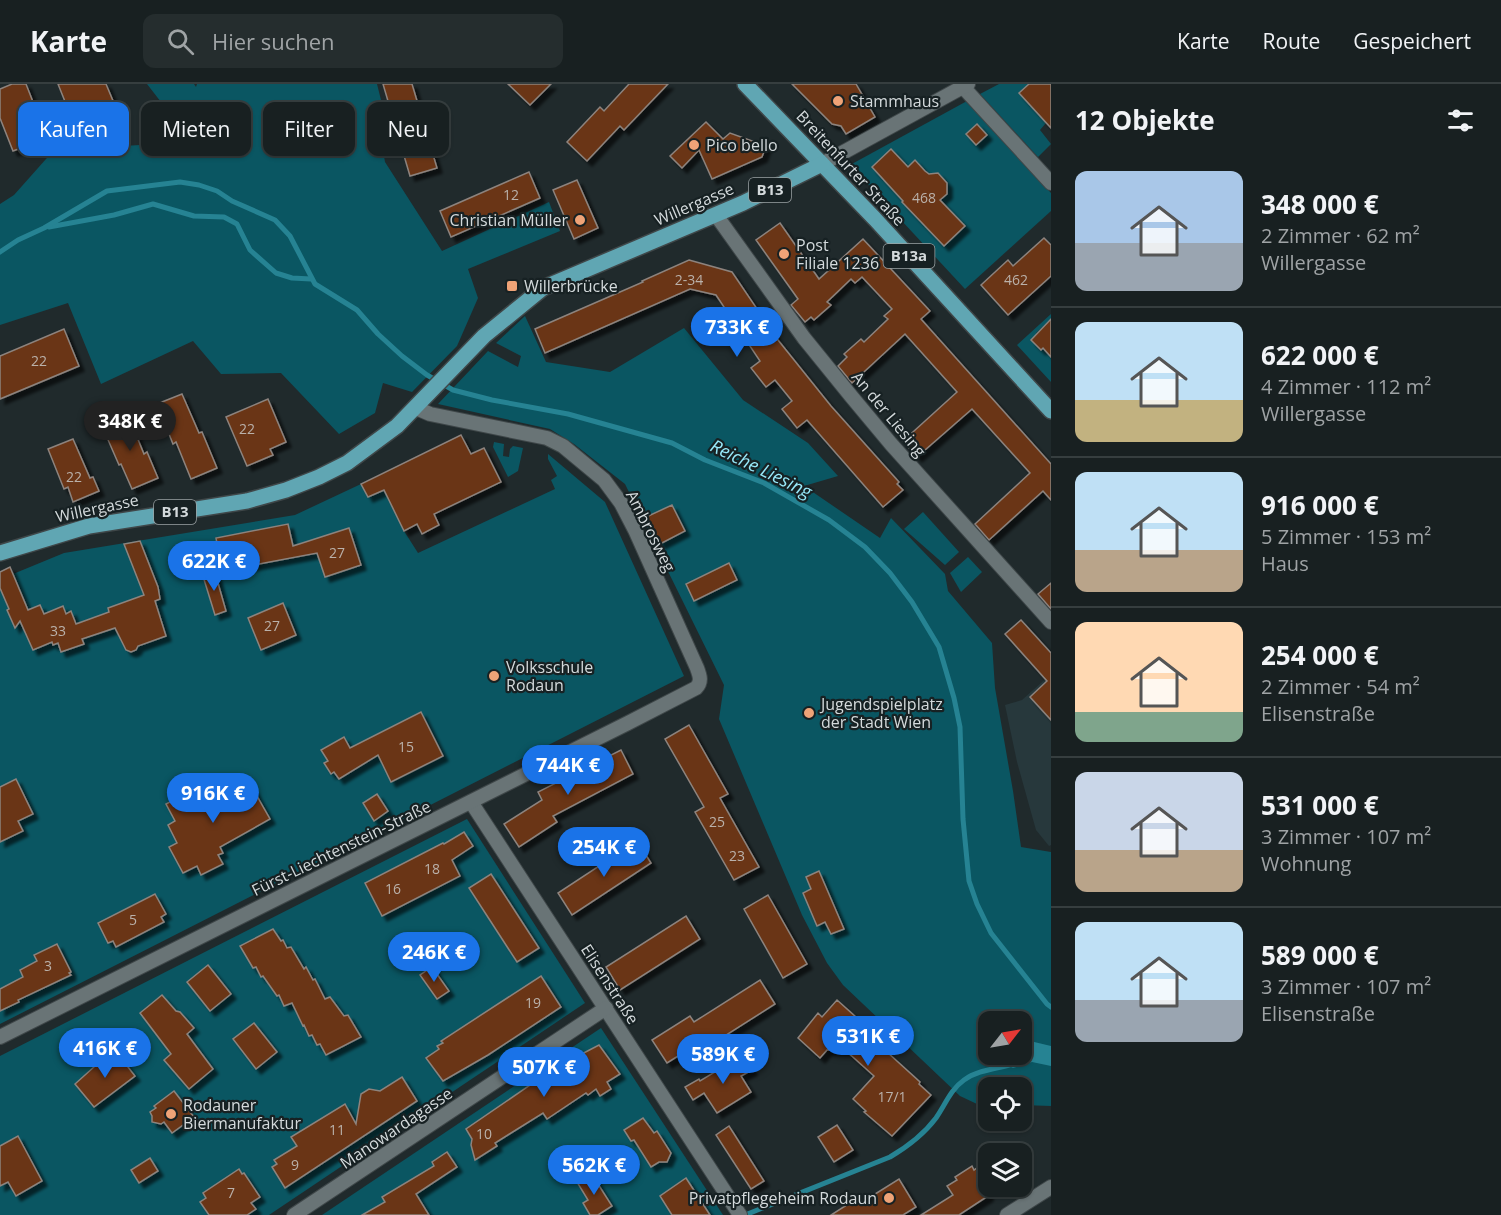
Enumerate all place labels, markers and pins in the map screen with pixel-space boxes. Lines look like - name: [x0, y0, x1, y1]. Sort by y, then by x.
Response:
- place label: Stammhaus: [850, 90, 939, 112]
- marker: Stammhaus: [831, 94, 845, 108]
- place label: Pico bello: [706, 134, 778, 156]
- marker: Pico bello: [687, 138, 701, 152]
- place label: Christian Müller: [450, 209, 568, 231]
- marker: Christian Müller: [573, 213, 587, 227]
- place label: Post Filiale 1236: [796, 234, 879, 274]
- marker: Post Filiale 1236: [777, 247, 791, 261]
- place label: Willerbrücke: [524, 275, 618, 297]
- marker: Willerbrücke: [505, 279, 519, 293]
- pin: 733K €: [688, 307, 786, 358]
- pin: 348K €: [81, 401, 179, 452]
- pin: 622K €: [165, 541, 263, 592]
- place label: Volksschule Rodaun: [506, 656, 593, 696]
- marker: Volksschule Rodaun: [487, 669, 501, 683]
- place label: Jugendspielplatz der Stadt Wien: [819, 693, 943, 733]
- marker: Jugendspielplatz der Stadt Wien: [802, 706, 816, 720]
- pin: 744K €: [519, 745, 617, 796]
- pin: 916K €: [164, 773, 262, 824]
- pin: 254K €: [555, 827, 653, 878]
- pin: 246K €: [385, 932, 483, 983]
- pin: 531K €: [819, 1016, 917, 1067]
- pin: 416K €: [56, 1028, 154, 1079]
- pin: 589K €: [674, 1034, 772, 1085]
- pin: 507K €: [495, 1047, 593, 1098]
- place label: Rodauner Biermanufaktur: [183, 1094, 301, 1134]
- marker: Rodauner Biermanufaktur: [164, 1107, 178, 1121]
- pin: 562K €: [545, 1145, 643, 1196]
- place label: Privatpflegeheim Rodaun: [689, 1187, 877, 1209]
- marker: Privatpflegeheim Rodaun: [882, 1191, 896, 1205]

